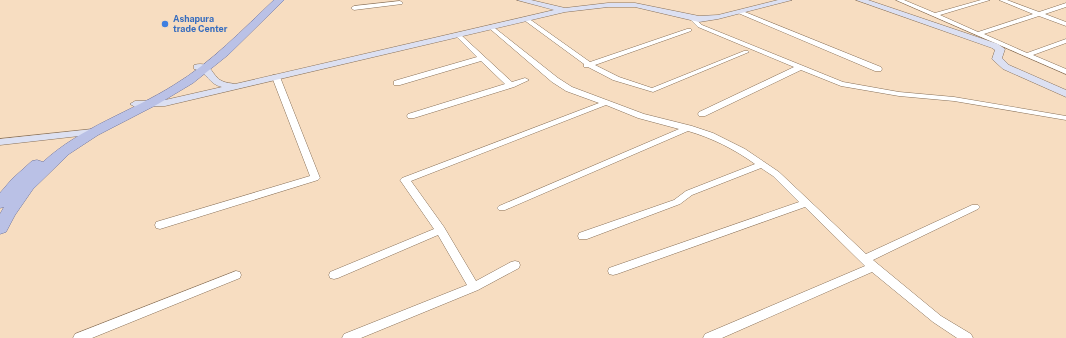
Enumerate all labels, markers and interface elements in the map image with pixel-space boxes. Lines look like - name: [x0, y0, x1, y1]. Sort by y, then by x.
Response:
- place label: Ashapura trade Center: [173, 13, 228, 34]
- marker: Ashapura trade Center: [160, 19, 170, 29]

